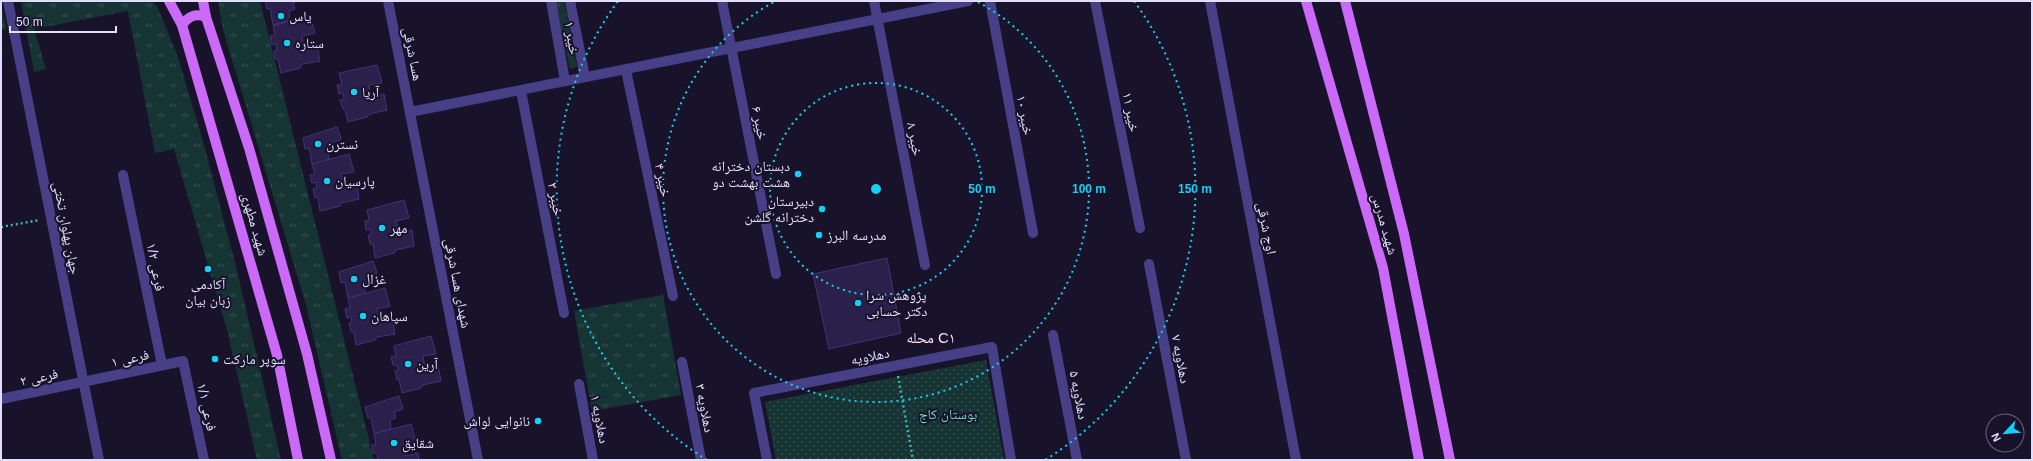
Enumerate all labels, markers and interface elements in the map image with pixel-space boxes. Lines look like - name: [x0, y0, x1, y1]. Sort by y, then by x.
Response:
- scale bar: [10, 8, 116, 34]
- place label: یاس: [289, 8, 312, 25]
- marker: یاس: [276, 11, 286, 21]
- text: 50 m: [16, 15, 43, 29]
- street label: خیبر ۱: [560, 20, 583, 56]
- street label: هسا شرقی: [399, 26, 426, 82]
- place label: ستاره: [295, 35, 324, 52]
- marker: ستاره: [282, 38, 292, 48]
- place label: آریا: [362, 84, 380, 101]
- marker: آریا: [349, 87, 359, 97]
- street label: خیبر ۱۱: [1118, 91, 1143, 134]
- street label: خیبر ۱۰: [1012, 94, 1037, 137]
- street label: خیبر ۶: [748, 105, 771, 141]
- street label: خیبر ۸: [903, 121, 926, 157]
- place label: نسترن: [326, 136, 358, 153]
- marker: نسترن: [313, 139, 323, 149]
- place label: دبستان دخترانه هشت بهشت دو: [711, 158, 790, 191]
- street label: خیبر ۴: [651, 162, 674, 199]
- marker: دبستان دخترانه هشت بهشت دو: [793, 169, 803, 179]
- place label: پارسیان: [335, 173, 375, 190]
- marker: پارسیان: [322, 176, 332, 186]
- street label: جهان پهلوان تختی: [49, 180, 84, 276]
- street label: خیبر ۲: [544, 181, 567, 217]
- centre of rings: [869, 182, 883, 196]
- text: 50 m: [968, 182, 996, 196]
- text: 100 m: [1072, 182, 1106, 196]
- text: 150 m: [1178, 182, 1212, 196]
- street label: شهید مطهری: [237, 191, 272, 258]
- street label: شهید مدرس: [1368, 192, 1401, 257]
- place label: دبیرستان دخترانه گلشن: [744, 193, 814, 226]
- street label: اوج شرقی: [1252, 200, 1280, 256]
- marker: دبیرستان دخترانه گلشن: [817, 204, 827, 214]
- place label: مهر: [389, 220, 407, 237]
- marker: مهر: [377, 223, 387, 233]
- place label: مدرسه البرز: [826, 227, 886, 244]
- marker: مدرسه البرز: [814, 230, 824, 240]
- street label: شهدای هسا شرقی: [440, 237, 475, 330]
- street label: فرعی ۱/۲: [143, 242, 169, 293]
- marker: آکادمی زبان بیان: [203, 264, 213, 274]
- place label: غزال: [362, 271, 386, 288]
- marker: غزال: [349, 274, 359, 284]
- place label: آکادمی زبان بیان: [185, 276, 231, 309]
- place label: پژوهش سرا دکتر حسابی: [866, 287, 928, 320]
- marker: پژوهش سرا دکتر حسابی: [853, 298, 863, 308]
- place label: سپاهان: [371, 308, 408, 325]
- marker: سپاهان: [358, 311, 368, 321]
- district label: محله C۱: [906, 329, 956, 346]
- street label: دهلاویه ۷: [1167, 333, 1194, 385]
- street label: دهلاویه: [849, 344, 891, 369]
- street label: فرعی ۱: [110, 346, 151, 371]
- place label: سوپر مارکت: [223, 351, 286, 368]
- marker: سوپر مارکت: [210, 354, 220, 364]
- place label: آرین: [416, 356, 438, 373]
- marker: آرین: [403, 359, 413, 369]
- street label: فرعی ۲: [19, 365, 60, 390]
- street label: دهلاویه ۵: [1065, 369, 1092, 421]
- street label: فرعی ۱/۱: [193, 382, 220, 433]
- street label: دهلاویه ۳: [691, 382, 718, 434]
- street label: دهلاویه ۱: [586, 393, 613, 445]
- park label: بوستان کاج: [919, 406, 977, 424]
- place label: نانوایی لواش: [464, 413, 530, 430]
- north arrow: [1985, 413, 2025, 453]
- marker: نانوایی لواش: [533, 416, 543, 426]
- text: N: [1989, 431, 2003, 444]
- place label: شقایق: [402, 435, 434, 453]
- marker: شقایق: [389, 438, 399, 448]

